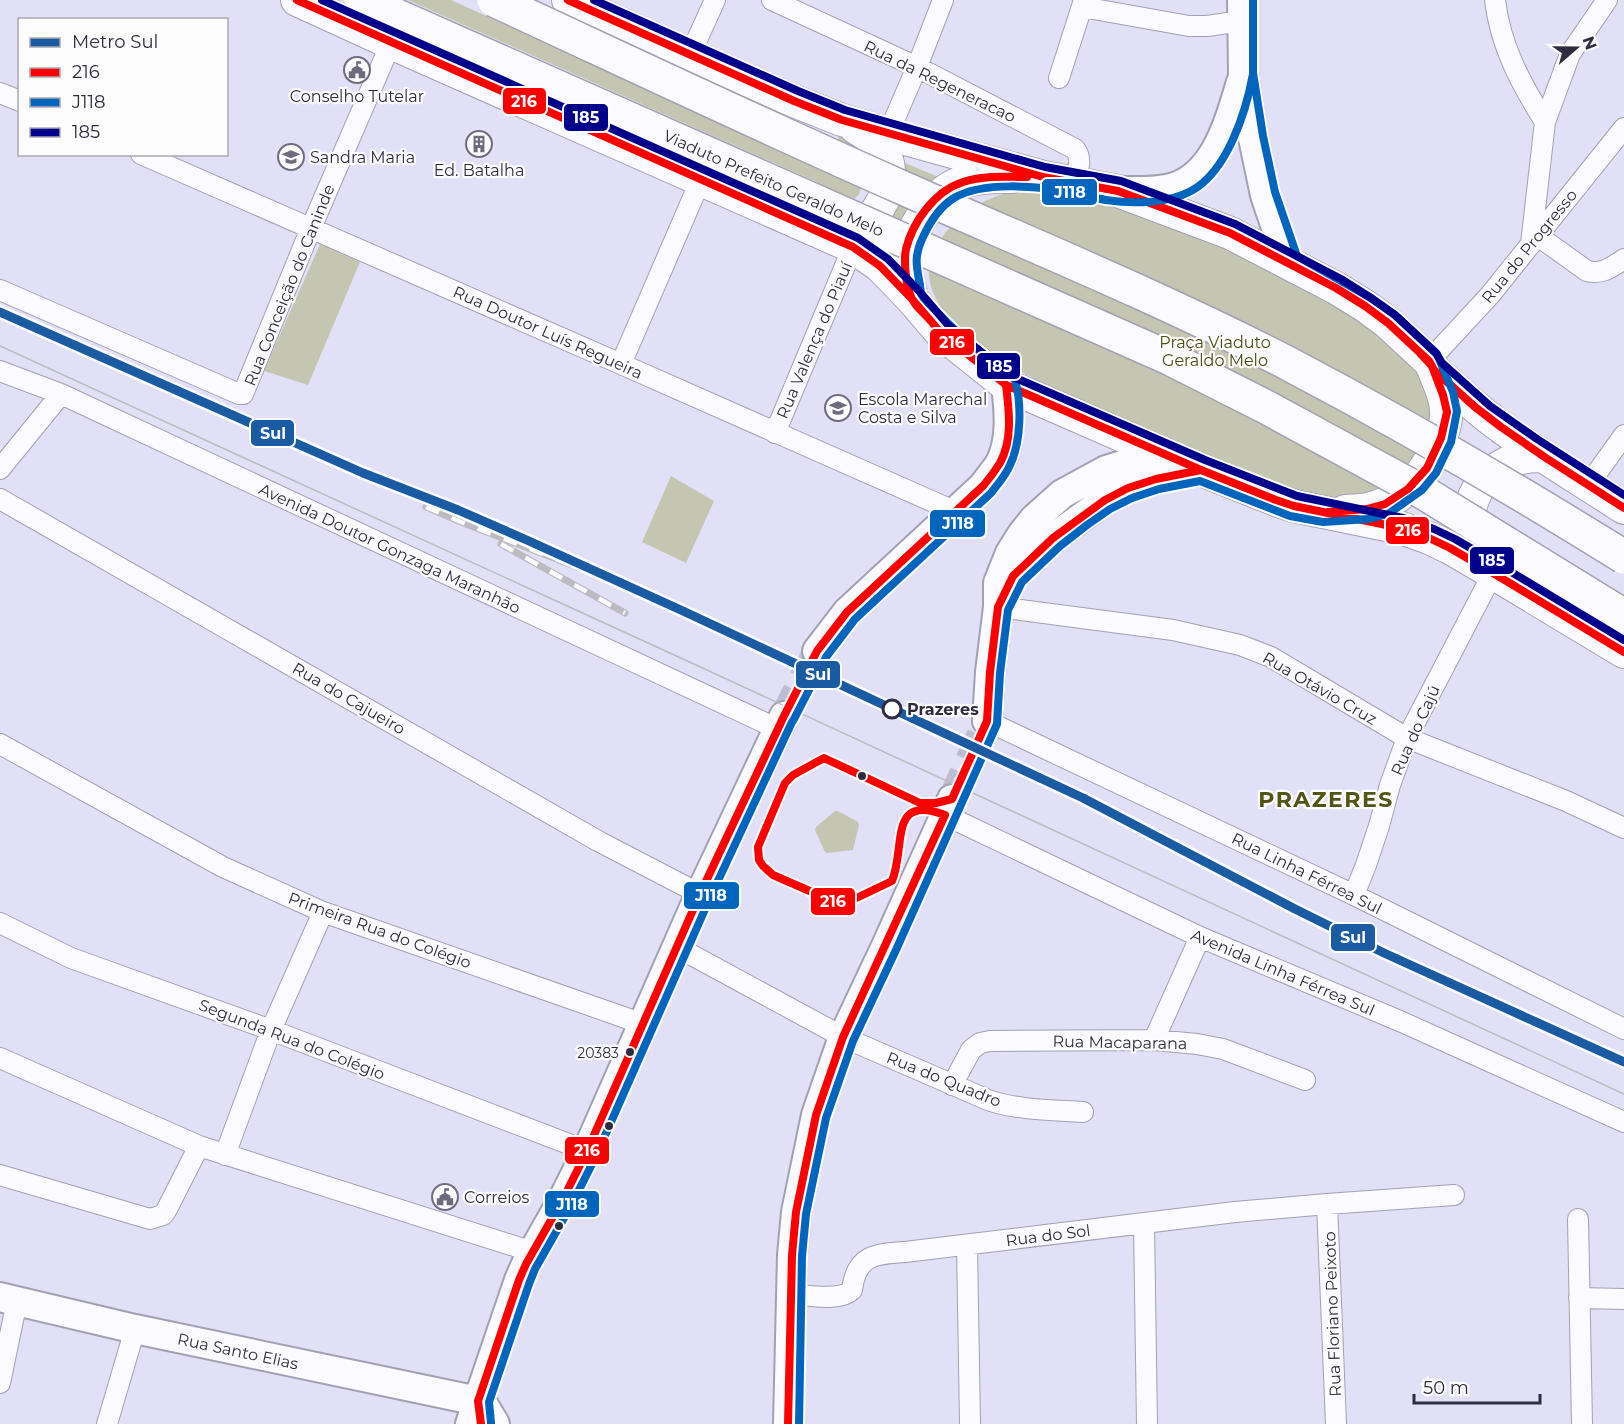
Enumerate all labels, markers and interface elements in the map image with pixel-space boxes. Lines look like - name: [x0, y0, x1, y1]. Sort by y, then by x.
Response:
- legend: [18, 18, 228, 156]
- north arrow: [1546, 18, 1606, 78]
- text: Metro Sul: [72, 31, 158, 53]
- text: N: [1578, 34, 1601, 52]
- street label: Rua da Regeneracao: [861, 36, 1019, 126]
- public building icon: Conselho Tutelar: [342, 55, 372, 85]
- text: 216: [72, 61, 100, 83]
- place label: Conselho Tutelar: [290, 87, 424, 106]
- line badge: 216: [502, 87, 547, 115]
- text: J118: [71, 91, 106, 113]
- text: 216: [511, 92, 537, 111]
- line badge: 185: [563, 103, 609, 132]
- text: 185: [573, 108, 600, 127]
- text: 185: [72, 121, 100, 143]
- street label: Viaduto Prefeito Geraldo Melo: [661, 126, 887, 241]
- building icon: Ed. Batalha: [464, 129, 494, 159]
- school or university icon: Sandra Maria: [276, 142, 306, 172]
- place label: Sandra Maria: [310, 148, 415, 167]
- place label: Ed. Batalha: [434, 161, 524, 180]
- line badge: J118: [1041, 178, 1098, 206]
- street label: Rua Conceição do Caninde: [240, 182, 339, 389]
- text: J118: [1053, 183, 1086, 202]
- street label: Rua do Progresso: [1478, 186, 1581, 307]
- street label: Rua Valença do Piauí: [773, 258, 856, 421]
- street label: Rua Doutor Luís Regueira: [450, 282, 645, 383]
- line badge: 216: [929, 328, 975, 356]
- text: 216: [939, 333, 965, 352]
- park label: Praça Viaduto Geraldo Melo: [1159, 333, 1271, 370]
- line badge: 185: [976, 352, 1021, 380]
- text: 185: [986, 357, 1013, 376]
- place label: Escola Marechal Costa e Silva: [858, 390, 987, 427]
- school or university icon: Escola Marechal Costa e Silva: [823, 393, 853, 423]
- line badge: Sul: [250, 419, 295, 447]
- text: Sul: [260, 424, 286, 443]
- street label: Avenida Doutor Gonzaga Maranhão: [256, 479, 523, 618]
- line badge: J118: [929, 509, 986, 538]
- text: J118: [941, 514, 974, 533]
- line badge: 216: [1385, 516, 1430, 545]
- text: 216: [1395, 521, 1421, 540]
- line badge: 185: [1469, 546, 1515, 575]
- text: 185: [1479, 551, 1506, 570]
- street label: Rua Otávio Cruz: [1259, 648, 1380, 729]
- street label: Rua do Cajueiro: [289, 658, 409, 738]
- line badge: Sul: [795, 660, 841, 689]
- text: Sul: [805, 665, 831, 684]
- street label: Rua do Cajú: [1387, 682, 1444, 778]
- marker: Prazeres: [882, 699, 902, 719]
- place label: Prazeres: [907, 700, 979, 719]
- unlabelled marker: [856, 770, 868, 782]
- district label: PRAZERES: [1258, 786, 1394, 813]
- street label: Rua Linha Férrea Sul: [1229, 829, 1385, 918]
- line badge: J118: [683, 881, 740, 910]
- text: J118: [694, 886, 727, 905]
- line badge: 216: [810, 887, 856, 916]
- street label: Primeira Rua do Colégio: [286, 888, 474, 972]
- text: 216: [820, 892, 846, 911]
- line badge: Sul: [1330, 923, 1376, 952]
- street label: Avenida Linha Férrea Sul: [1188, 925, 1378, 1019]
- street label: Segunda Rua do Colégio: [196, 995, 388, 1084]
- street label: Rua Macaparana: [1052, 1032, 1188, 1053]
- place label: 20383: [577, 1044, 619, 1062]
- marker: 20383: [624, 1046, 636, 1058]
- street label: Rua do Quadro: [884, 1048, 1004, 1111]
- unlabelled marker: [603, 1120, 615, 1132]
- line badge: 216: [564, 1136, 610, 1165]
- text: 216: [574, 1141, 600, 1160]
- public building icon: Correios: [430, 1182, 460, 1212]
- place label: Correios: [464, 1188, 530, 1207]
- line badge: J118: [544, 1190, 600, 1218]
- text: J118: [555, 1195, 588, 1214]
- unlabelled marker: [553, 1220, 565, 1232]
- street label: Rua do Sol: [1005, 1221, 1092, 1250]
- street label: Rua Floriano Peixoto: [1320, 1231, 1345, 1397]
- street label: Rua Santo Elias: [176, 1329, 300, 1374]
- scale bar: [1414, 1367, 1540, 1405]
- text: 50 m: [1423, 1377, 1469, 1399]

